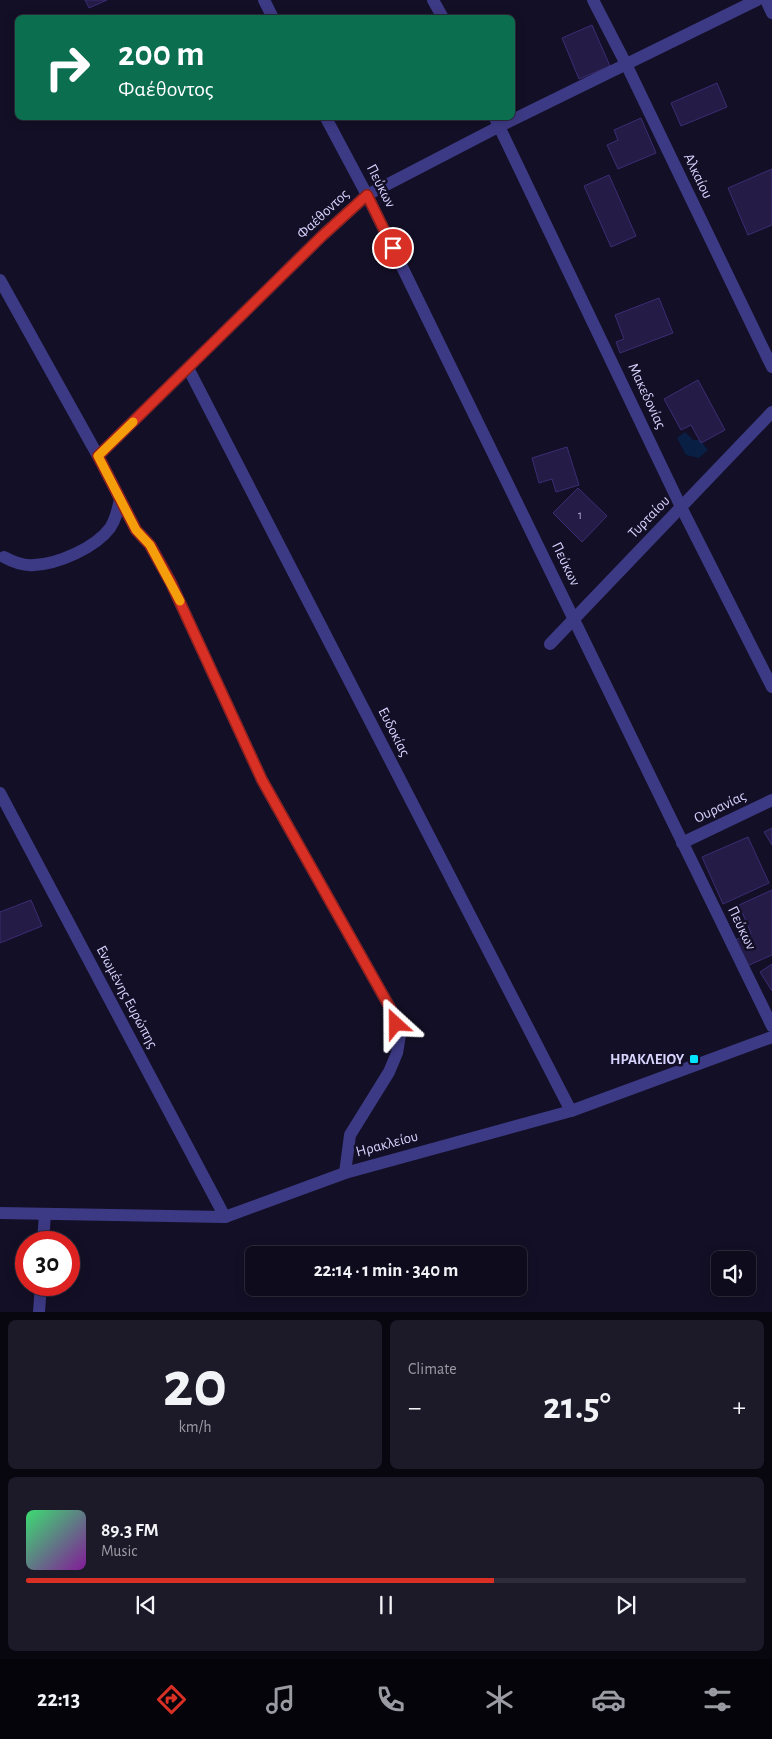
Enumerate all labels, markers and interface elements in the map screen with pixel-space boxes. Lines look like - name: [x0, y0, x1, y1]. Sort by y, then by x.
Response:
- icon: right: [35, 35, 100, 100]
- text: 200 m: [118, 37, 205, 72]
- text: Φαέθοντος: [118, 78, 213, 100]
- street label: Αλκαίου: [681, 151, 715, 201]
- street label: Πεύκων: [364, 162, 398, 210]
- street label: Φαέθοντος: [294, 186, 352, 242]
- pin: [372, 227, 414, 269]
- icon: arrive: [379, 234, 407, 262]
- street label: Μακεδονίας: [625, 361, 669, 431]
- street label: Τυρταίου: [625, 493, 673, 541]
- house number: 1: [578, 509, 582, 521]
- street label: Πεύκων: [549, 540, 583, 588]
- street label: Ευδοκίας: [375, 705, 413, 759]
- street label: Ουρανίας: [692, 788, 748, 826]
- street label: Πεύκων: [725, 904, 759, 952]
- street label: Ενωμένης Ευρώπης: [94, 943, 160, 1051]
- position arrow: [369, 997, 421, 1049]
- place label: ΗΡΑΚΛΕΙΟΥ: [610, 1052, 685, 1067]
- marker: ΗΡΑΚΛΕΙΟΥ: [688, 1053, 700, 1065]
- street label: Ηρακλείου: [354, 1128, 420, 1160]
- speed limit sign: 30: [15, 1231, 80, 1296]
- map controls: [711, 1251, 756, 1296]
- button: sound: [711, 1251, 756, 1296]
- text: 22:14 · 1 min · 340 m: [314, 1261, 458, 1280]
- text: 20: [163, 1353, 227, 1418]
- text: Climate: [408, 1361, 457, 1377]
- text: 21.5°: [543, 1388, 611, 1426]
- text: −: [408, 1394, 421, 1422]
- text: +: [733, 1394, 746, 1422]
- text: km/h: [178, 1419, 212, 1435]
- text: 89.3 FM: [101, 1521, 159, 1540]
- text: Music: [101, 1543, 137, 1559]
- icon: previous: [132, 1591, 160, 1619]
- icon: pause: [372, 1591, 400, 1619]
- icon: next: [612, 1591, 640, 1619]
- icon: directions: [154, 1682, 189, 1717]
- icon: music: [263, 1682, 298, 1717]
- icon: phone: [373, 1682, 408, 1717]
- icon: climate: [482, 1682, 517, 1717]
- icon: car: [591, 1682, 626, 1717]
- icon: filters: [700, 1682, 735, 1717]
- text: 22:13: [37, 1688, 80, 1710]

